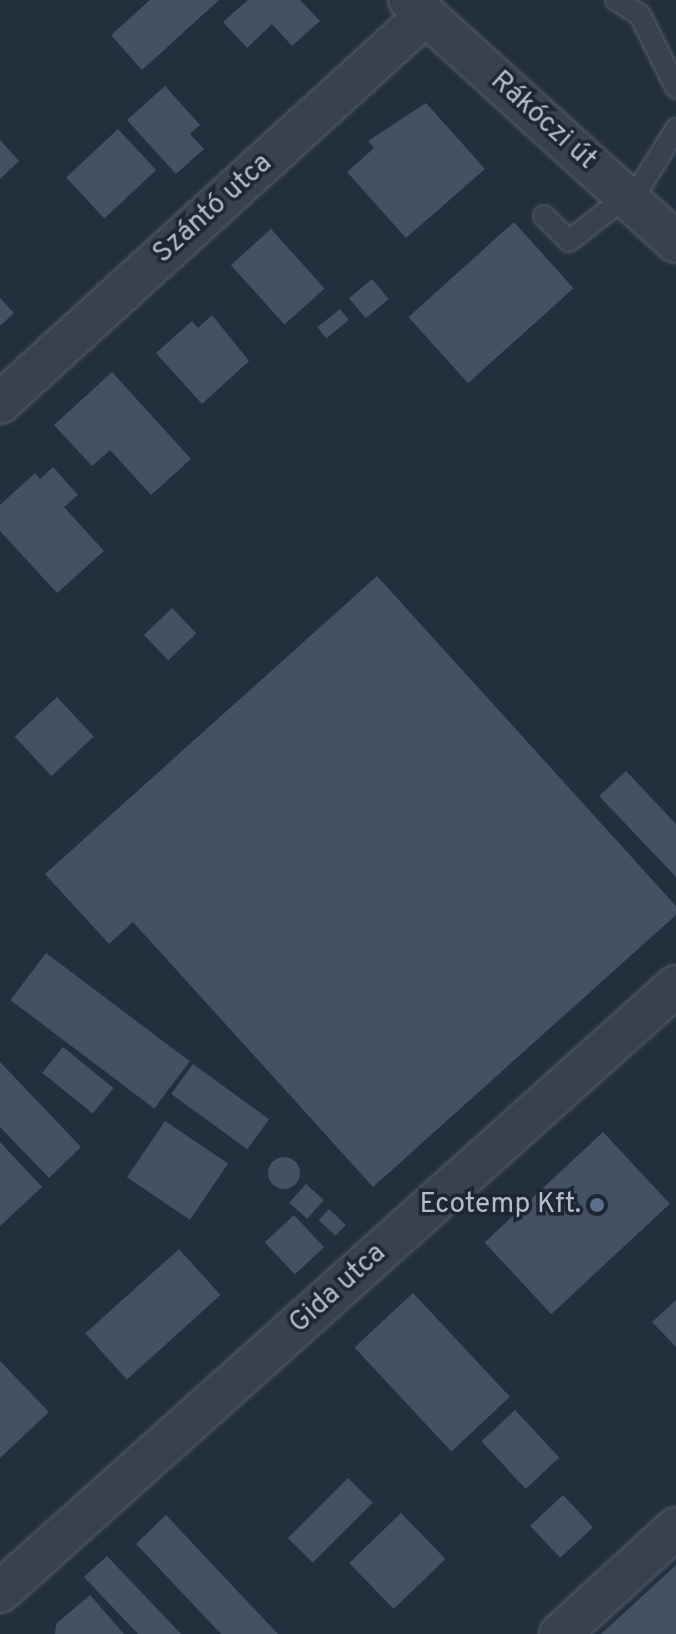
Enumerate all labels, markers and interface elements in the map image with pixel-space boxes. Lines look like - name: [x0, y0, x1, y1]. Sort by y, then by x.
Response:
- street label: Rákóczi út: [483, 65, 603, 177]
- street label: Szántó utca: [147, 147, 279, 271]
- place label: Ecotemp Kft.: [419, 1188, 581, 1222]
- marker: Ecotemp Kft.: [588, 1196, 606, 1214]
- street label: Gida utca: [283, 1237, 393, 1341]

